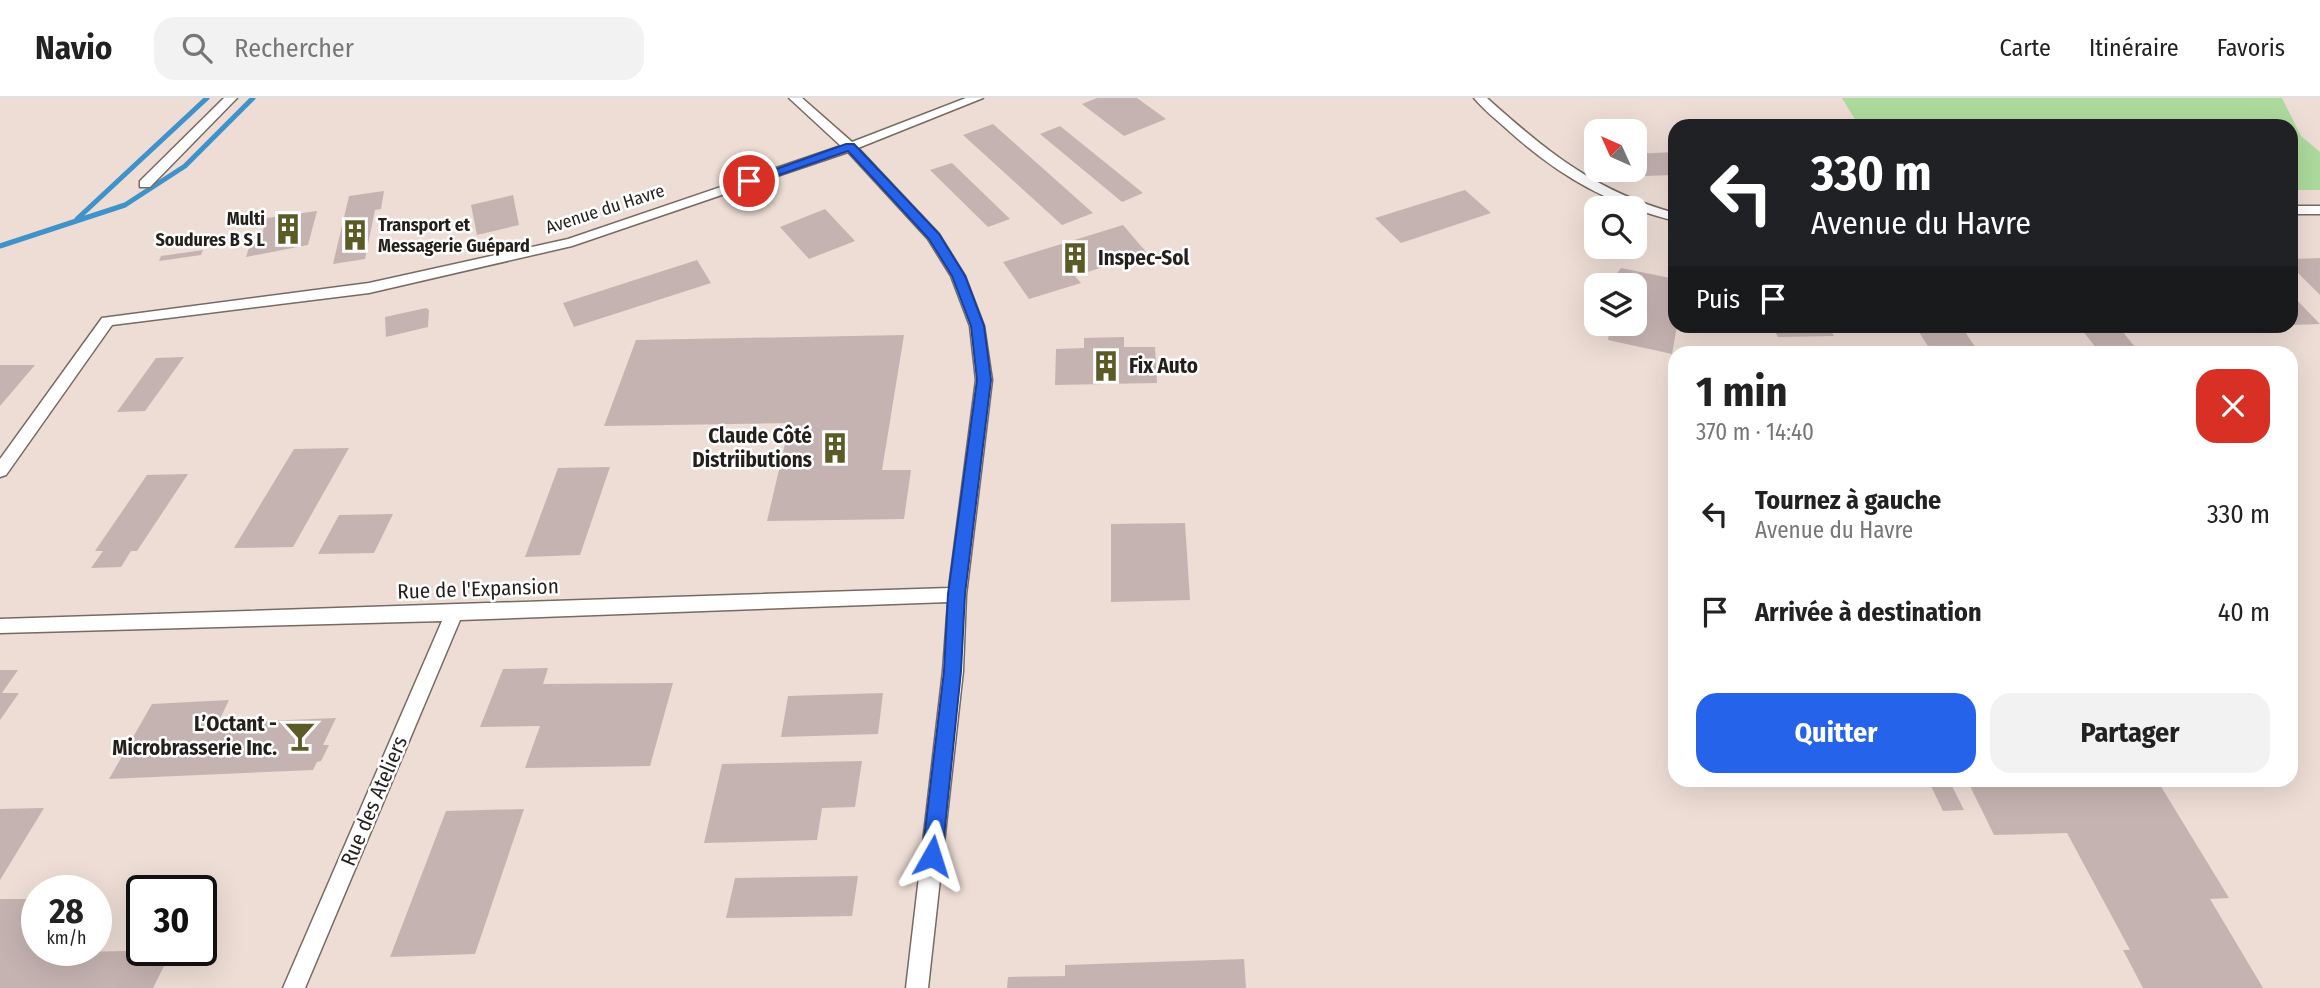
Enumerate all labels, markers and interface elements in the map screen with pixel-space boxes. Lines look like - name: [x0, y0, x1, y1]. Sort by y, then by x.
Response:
- search box: [154, 17, 644, 80]
- text: Navio: [35, 28, 112, 68]
- icon: search: [178, 29, 216, 67]
- text: Rechercher: [234, 33, 354, 64]
- text: Carte: [2000, 34, 2051, 62]
- text: Itinéraire: [2089, 34, 2179, 62]
- text: Favoris: [2217, 34, 2285, 62]
- north arrow: [1584, 119, 1647, 182]
- map controls: [1584, 119, 1647, 336]
- text: 330 m: [1811, 144, 1932, 203]
- icon: left: [1696, 147, 1787, 238]
- pin: [719, 151, 779, 211]
- icon: arrive: [730, 162, 768, 200]
- street label: Avenue du Havre: [543, 179, 667, 239]
- button: search: [1584, 196, 1647, 259]
- text: Avenue du Havre: [1811, 204, 2031, 242]
- place label: Multi Soudures B S L: [155, 208, 266, 251]
- building icon: Multi Soudures B S L: [271, 212, 305, 246]
- place label: Transport et Messagerie Guépard: [378, 214, 530, 257]
- building icon: Transport et Messagerie Guépard: [338, 218, 372, 252]
- building icon: Inspec-Sol: [1058, 241, 1092, 275]
- place label: Inspec-Sol: [1098, 245, 1189, 271]
- button: layers: [1584, 273, 1647, 336]
- icon: arrive: [1754, 280, 1792, 318]
- text: Puis: [1696, 284, 1740, 315]
- building icon: Fix Auto: [1089, 349, 1123, 383]
- place label: Fix Auto: [1129, 353, 1198, 379]
- text: 1 min: [1696, 367, 1787, 417]
- button: close: [2196, 369, 2270, 443]
- text: 370 m · 14:40: [1696, 418, 1814, 446]
- place label: Claude Côté Distriibutions: [692, 423, 812, 473]
- building icon: Claude Côté Distriibutions: [818, 431, 852, 465]
- text: Tournez à gauche: [1755, 485, 1941, 516]
- icon: left: [1696, 495, 1734, 533]
- text: 330 m: [2207, 499, 2270, 530]
- text: Avenue du Havre: [1755, 516, 1913, 544]
- street label: Rue de l'Expansion: [397, 573, 559, 605]
- icon: arrive: [1696, 593, 1734, 631]
- text: Arrivée à destination: [1755, 597, 1982, 628]
- text: 40 m: [2218, 597, 2270, 628]
- button: Quitter: [1696, 693, 1976, 773]
- button: Partager: [1990, 693, 2270, 773]
- place label: L’Octant - Microbrasserie Inc.: [112, 711, 277, 761]
- bar icon: L’Octant - Microbrasserie Inc.: [283, 719, 317, 753]
- street label: Rue des Ateliers: [335, 732, 413, 870]
- position arrow: [895, 819, 969, 893]
- speed limit sign: 30: [126, 875, 217, 966]
- text: 28: [49, 890, 84, 932]
- text: km/h: [46, 927, 87, 949]

